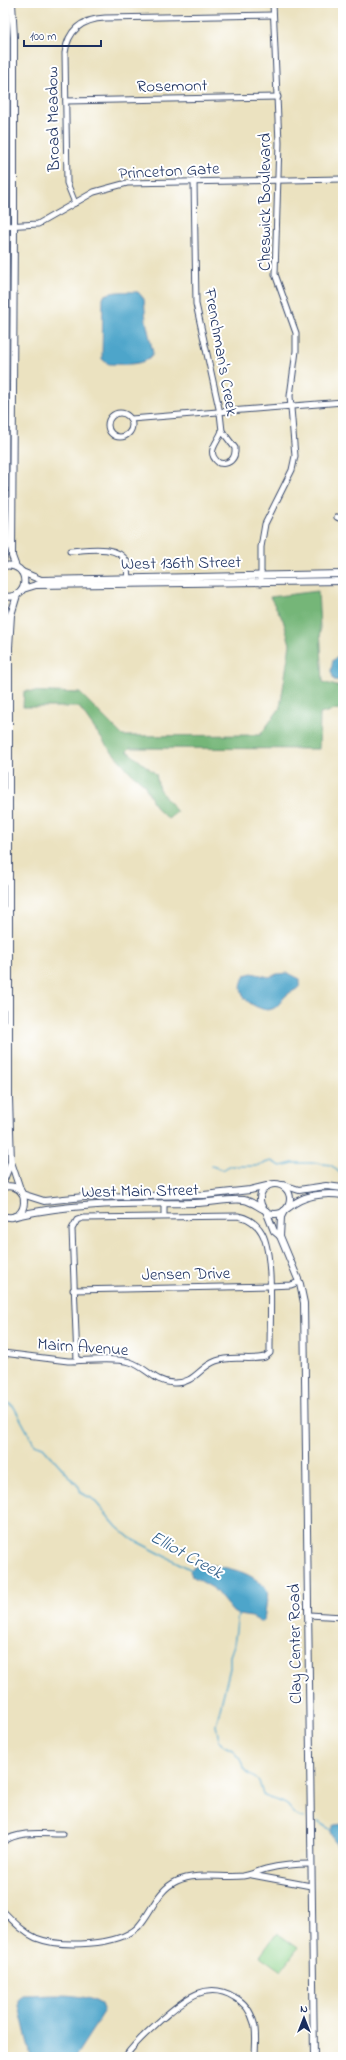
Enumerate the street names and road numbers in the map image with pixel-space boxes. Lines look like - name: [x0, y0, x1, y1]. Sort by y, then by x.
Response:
- street label: Broad Meadow: [40, 66, 67, 173]
- street label: Rosemont: [136, 73, 208, 100]
- street label: Cheswick Boulevard: [253, 132, 278, 271]
- street label: Princeton Gate: [118, 156, 221, 187]
- street label: Frenchman's Creek: [197, 285, 244, 419]
- street label: West 136th Street: [121, 550, 242, 577]
- street label: West Main Street: [81, 1178, 199, 1205]
- street label: Jensen Drive: [141, 1261, 231, 1288]
- street label: Mairn Avenue: [36, 1332, 130, 1363]
- street label: Clay Center Road: [282, 1583, 310, 1704]

